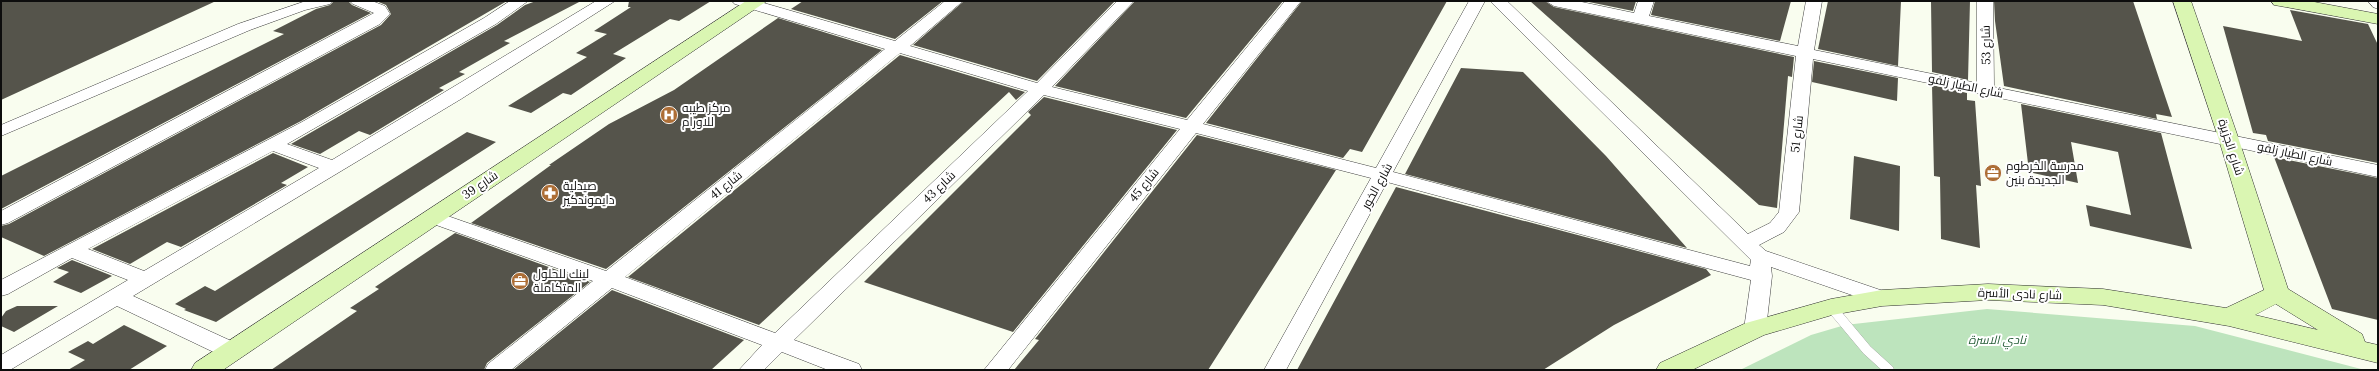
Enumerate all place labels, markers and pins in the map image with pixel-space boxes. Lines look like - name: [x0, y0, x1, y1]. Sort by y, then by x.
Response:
- place label: مركز طيبه للاورام: [682, 100, 730, 130]
- hospital icon: مركز طيبه للاورام: [659, 105, 679, 125]
- place label: مدرسة الخرطوم الجديدة بنين: [2006, 158, 2084, 187]
- office icon: مدرسة الخرطوم الجديدة بنين: [1983, 163, 2003, 183]
- place label: صيدلية دايموندكير: [562, 178, 615, 207]
- pharmacy icon: صيدلية دايموندكير: [540, 183, 560, 203]
- place label: لينك للحلول المتكاملة: [533, 266, 589, 295]
- office icon: لينك للحلول المتكاملة: [510, 271, 530, 291]

